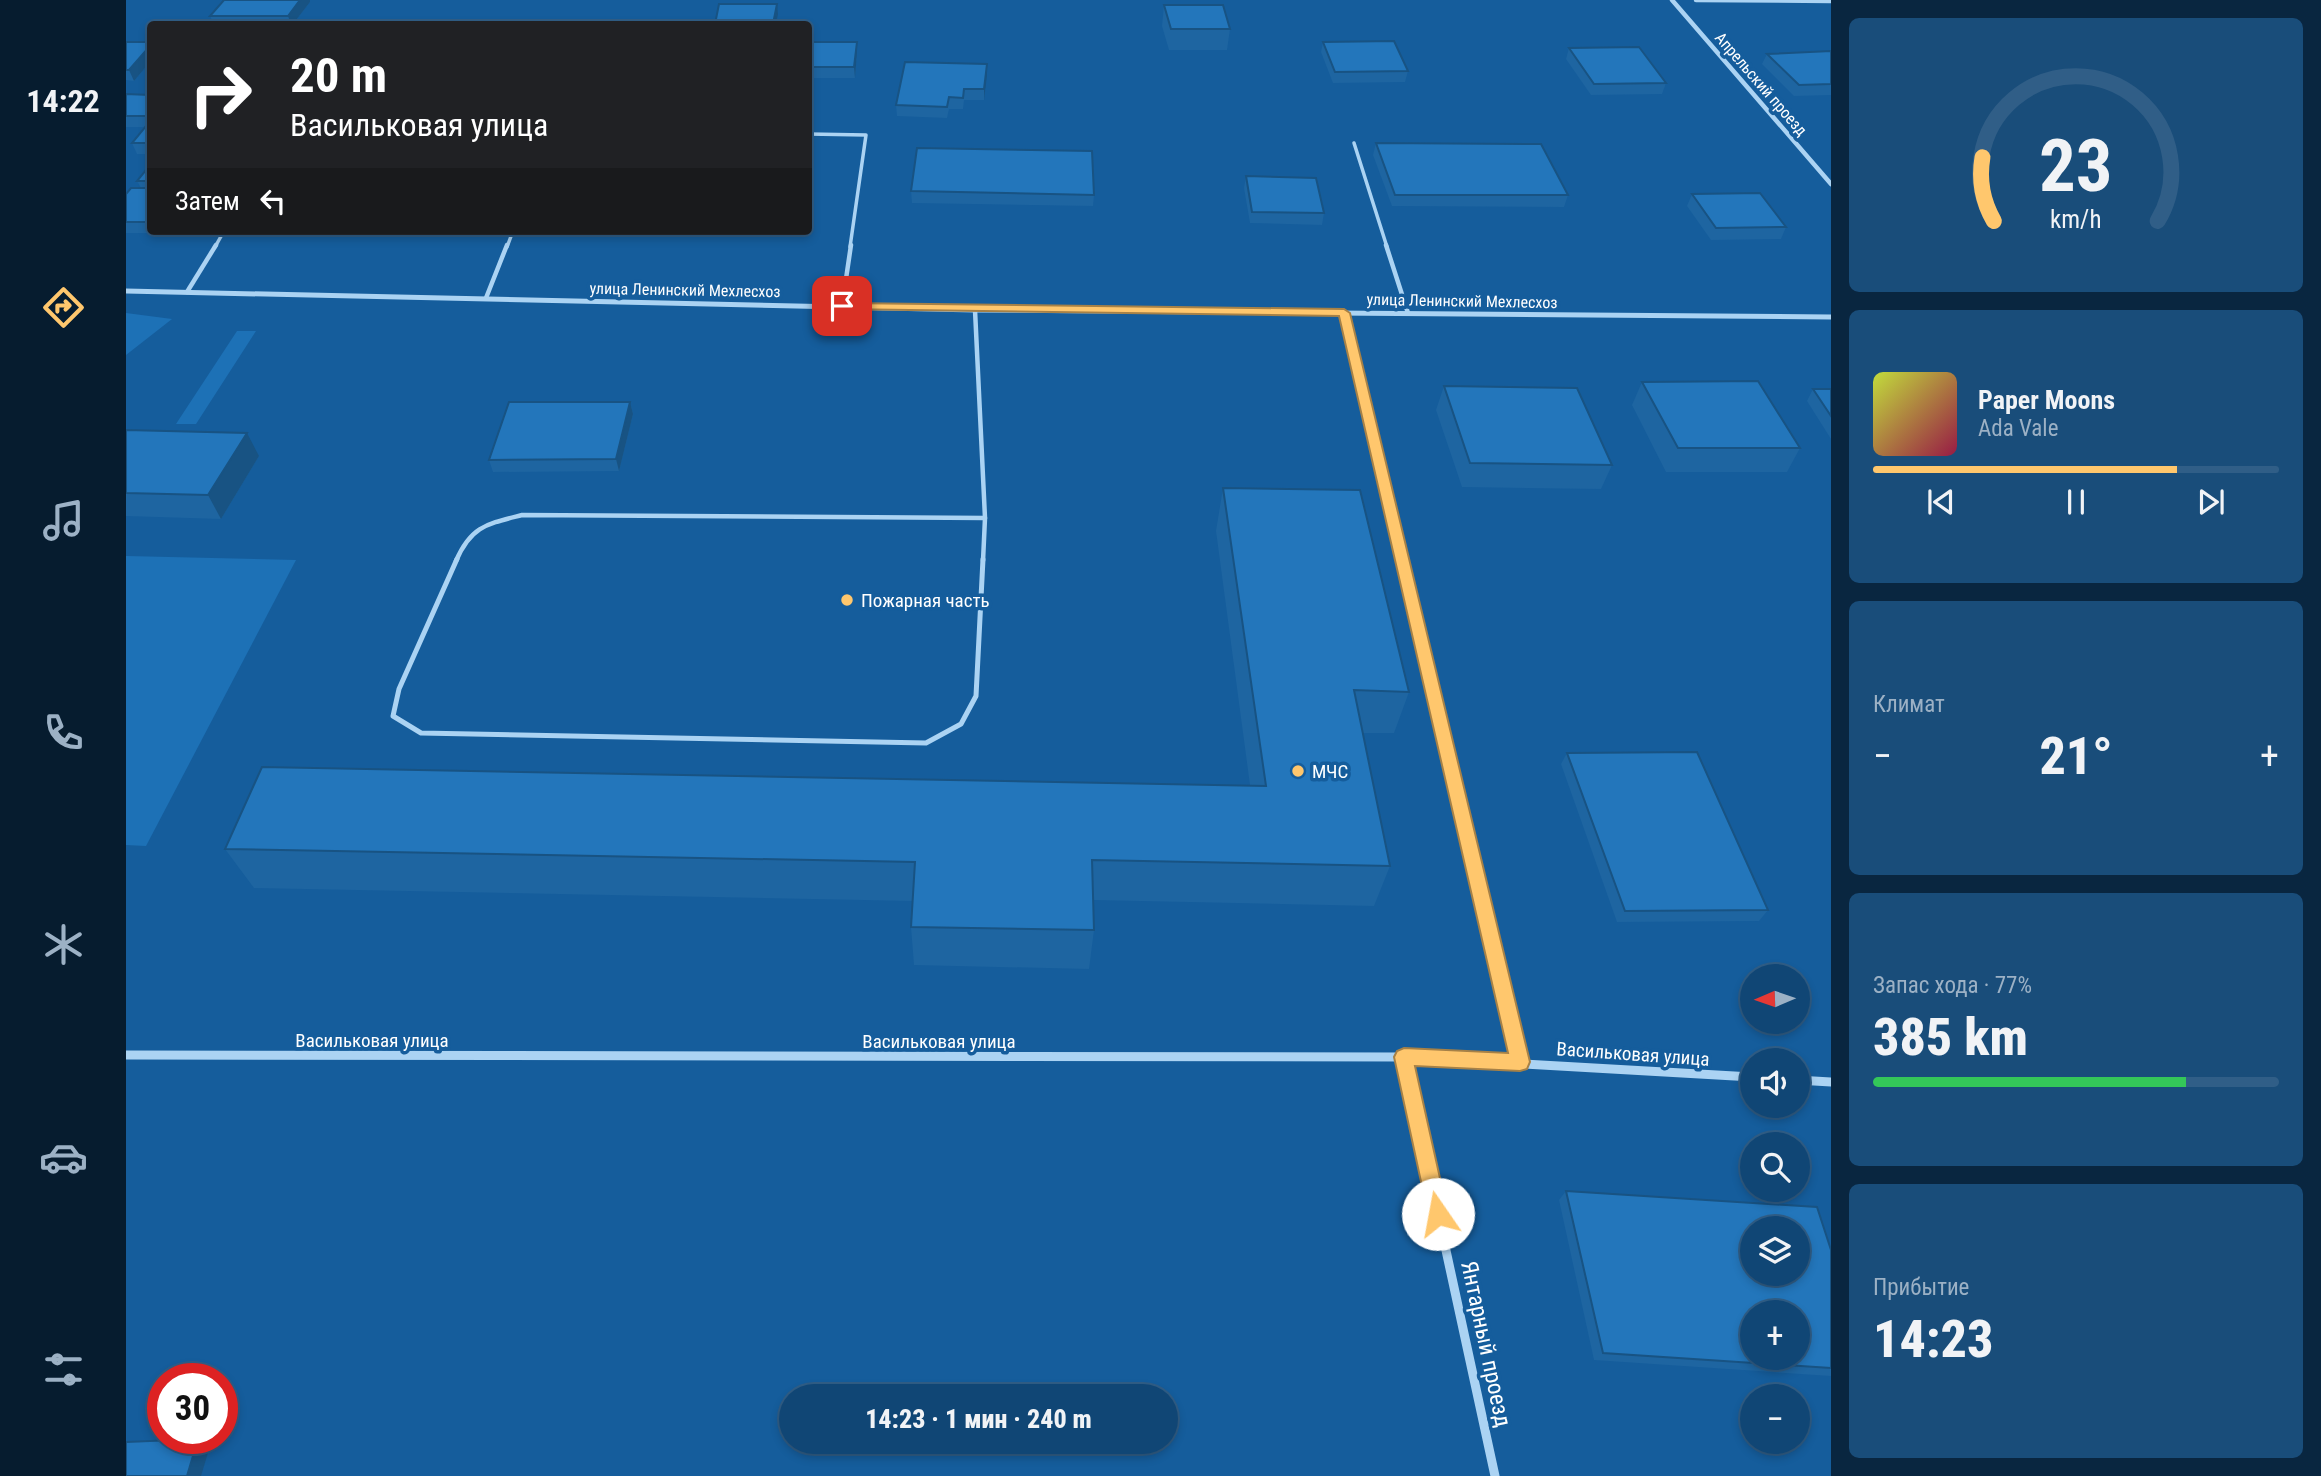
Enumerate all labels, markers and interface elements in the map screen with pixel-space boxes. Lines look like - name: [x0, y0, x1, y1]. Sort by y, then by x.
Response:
- street label: Апрельский проезд: [1711, 28, 1811, 140]
- text: 20 m: [290, 47, 387, 104]
- icon: right: [175, 49, 266, 140]
- text: 14:22: [26, 82, 100, 120]
- text: Васильковая улица: [290, 106, 548, 144]
- text: 23: [2039, 123, 2113, 209]
- icon: left: [254, 182, 292, 220]
- text: Затем: [175, 186, 240, 216]
- text: km/h: [2050, 205, 2102, 234]
- pin: [812, 276, 872, 336]
- street label: улица Ленинский Мехлесхоз: [589, 279, 781, 301]
- icon: directions: [39, 283, 88, 332]
- icon: arrive: [823, 287, 861, 325]
- street label: улица Ленинский Мехлесхоз: [1366, 290, 1558, 312]
- text: Paper Moons: [1978, 385, 2115, 415]
- text: Ada Vale: [1978, 415, 2058, 442]
- icon: previous: [1922, 483, 1960, 521]
- icon: pause: [2057, 483, 2095, 521]
- icon: next: [2192, 483, 2230, 521]
- icon: music: [39, 496, 88, 545]
- place label: Пожарная часть: [861, 589, 990, 612]
- marker: Пожарная часть: [839, 592, 855, 608]
- text: Климат: [1873, 691, 1945, 718]
- icon: phone: [39, 708, 88, 757]
- text: 21°: [2039, 726, 2113, 787]
- text: −: [1873, 734, 1892, 778]
- text: +: [2260, 734, 2279, 778]
- place label: МЧС: [1312, 760, 1348, 783]
- marker: МЧС: [1290, 763, 1306, 779]
- icon: climate: [39, 920, 88, 969]
- north arrow: [1740, 964, 1810, 1034]
- map controls: [1740, 964, 1810, 1454]
- text: Запас хода · 77%: [1873, 972, 2032, 999]
- text: 385 km: [1873, 1007, 2028, 1068]
- street label: Васильковая улица: [295, 1029, 449, 1052]
- street label: Васильковая улица: [862, 1030, 1016, 1053]
- street label: Васильковая улица: [1556, 1037, 1710, 1071]
- button: sound: [1740, 1048, 1810, 1118]
- button: search: [1740, 1132, 1810, 1202]
- icon: car: [39, 1133, 88, 1182]
- position arrow: [1401, 1177, 1475, 1251]
- button: layers: [1740, 1216, 1810, 1286]
- street label: Янтарный проезд: [1455, 1259, 1517, 1429]
- text: Прибытие: [1873, 1274, 1969, 1301]
- button: +: [1740, 1300, 1810, 1370]
- text: 14:23: [1873, 1309, 1993, 1370]
- icon: filters: [39, 1345, 88, 1394]
- speed limit sign: 30: [147, 1363, 238, 1454]
- button: −: [1740, 1384, 1810, 1454]
- text: 14:23 · 1 мин · 240 m: [865, 1404, 1092, 1434]

